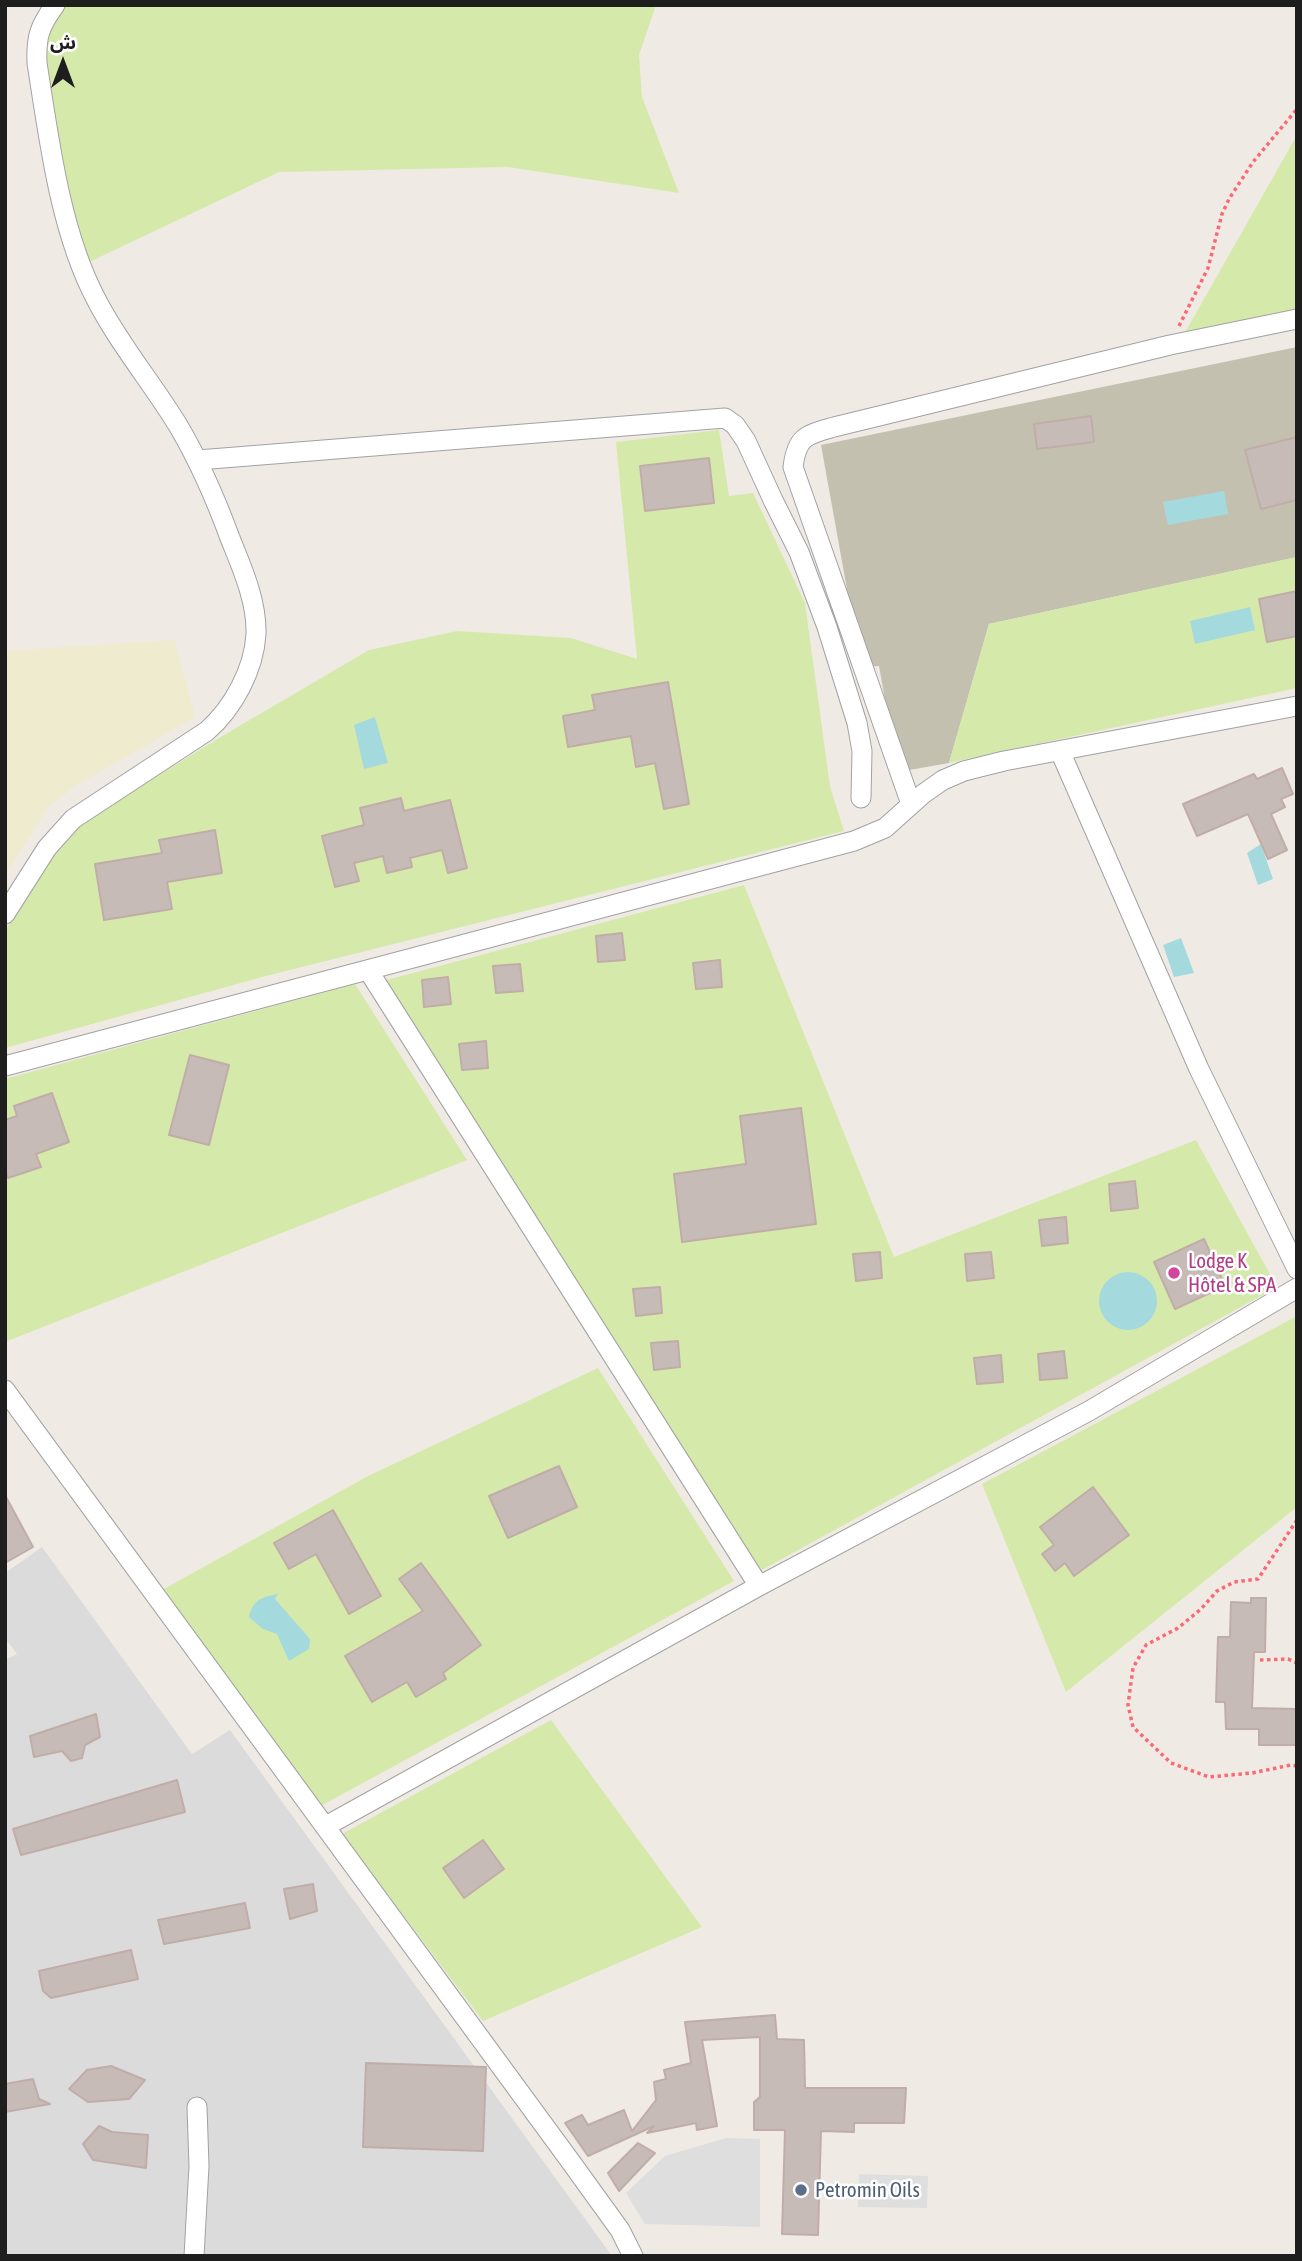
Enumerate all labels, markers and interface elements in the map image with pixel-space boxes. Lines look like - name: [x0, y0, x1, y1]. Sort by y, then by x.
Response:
- north arrow: [28, 28, 98, 98]
- text: ش: [50, 31, 76, 53]
- place label: Lodge K Hôtel & SPA: [1188, 1248, 1276, 1298]
- marker: Lodge K Hôtel & SPA: [1166, 1265, 1182, 1281]
- place label: Petromin Oils: [815, 2177, 920, 2203]
- marker: Petromin Oils: [793, 2182, 809, 2198]

